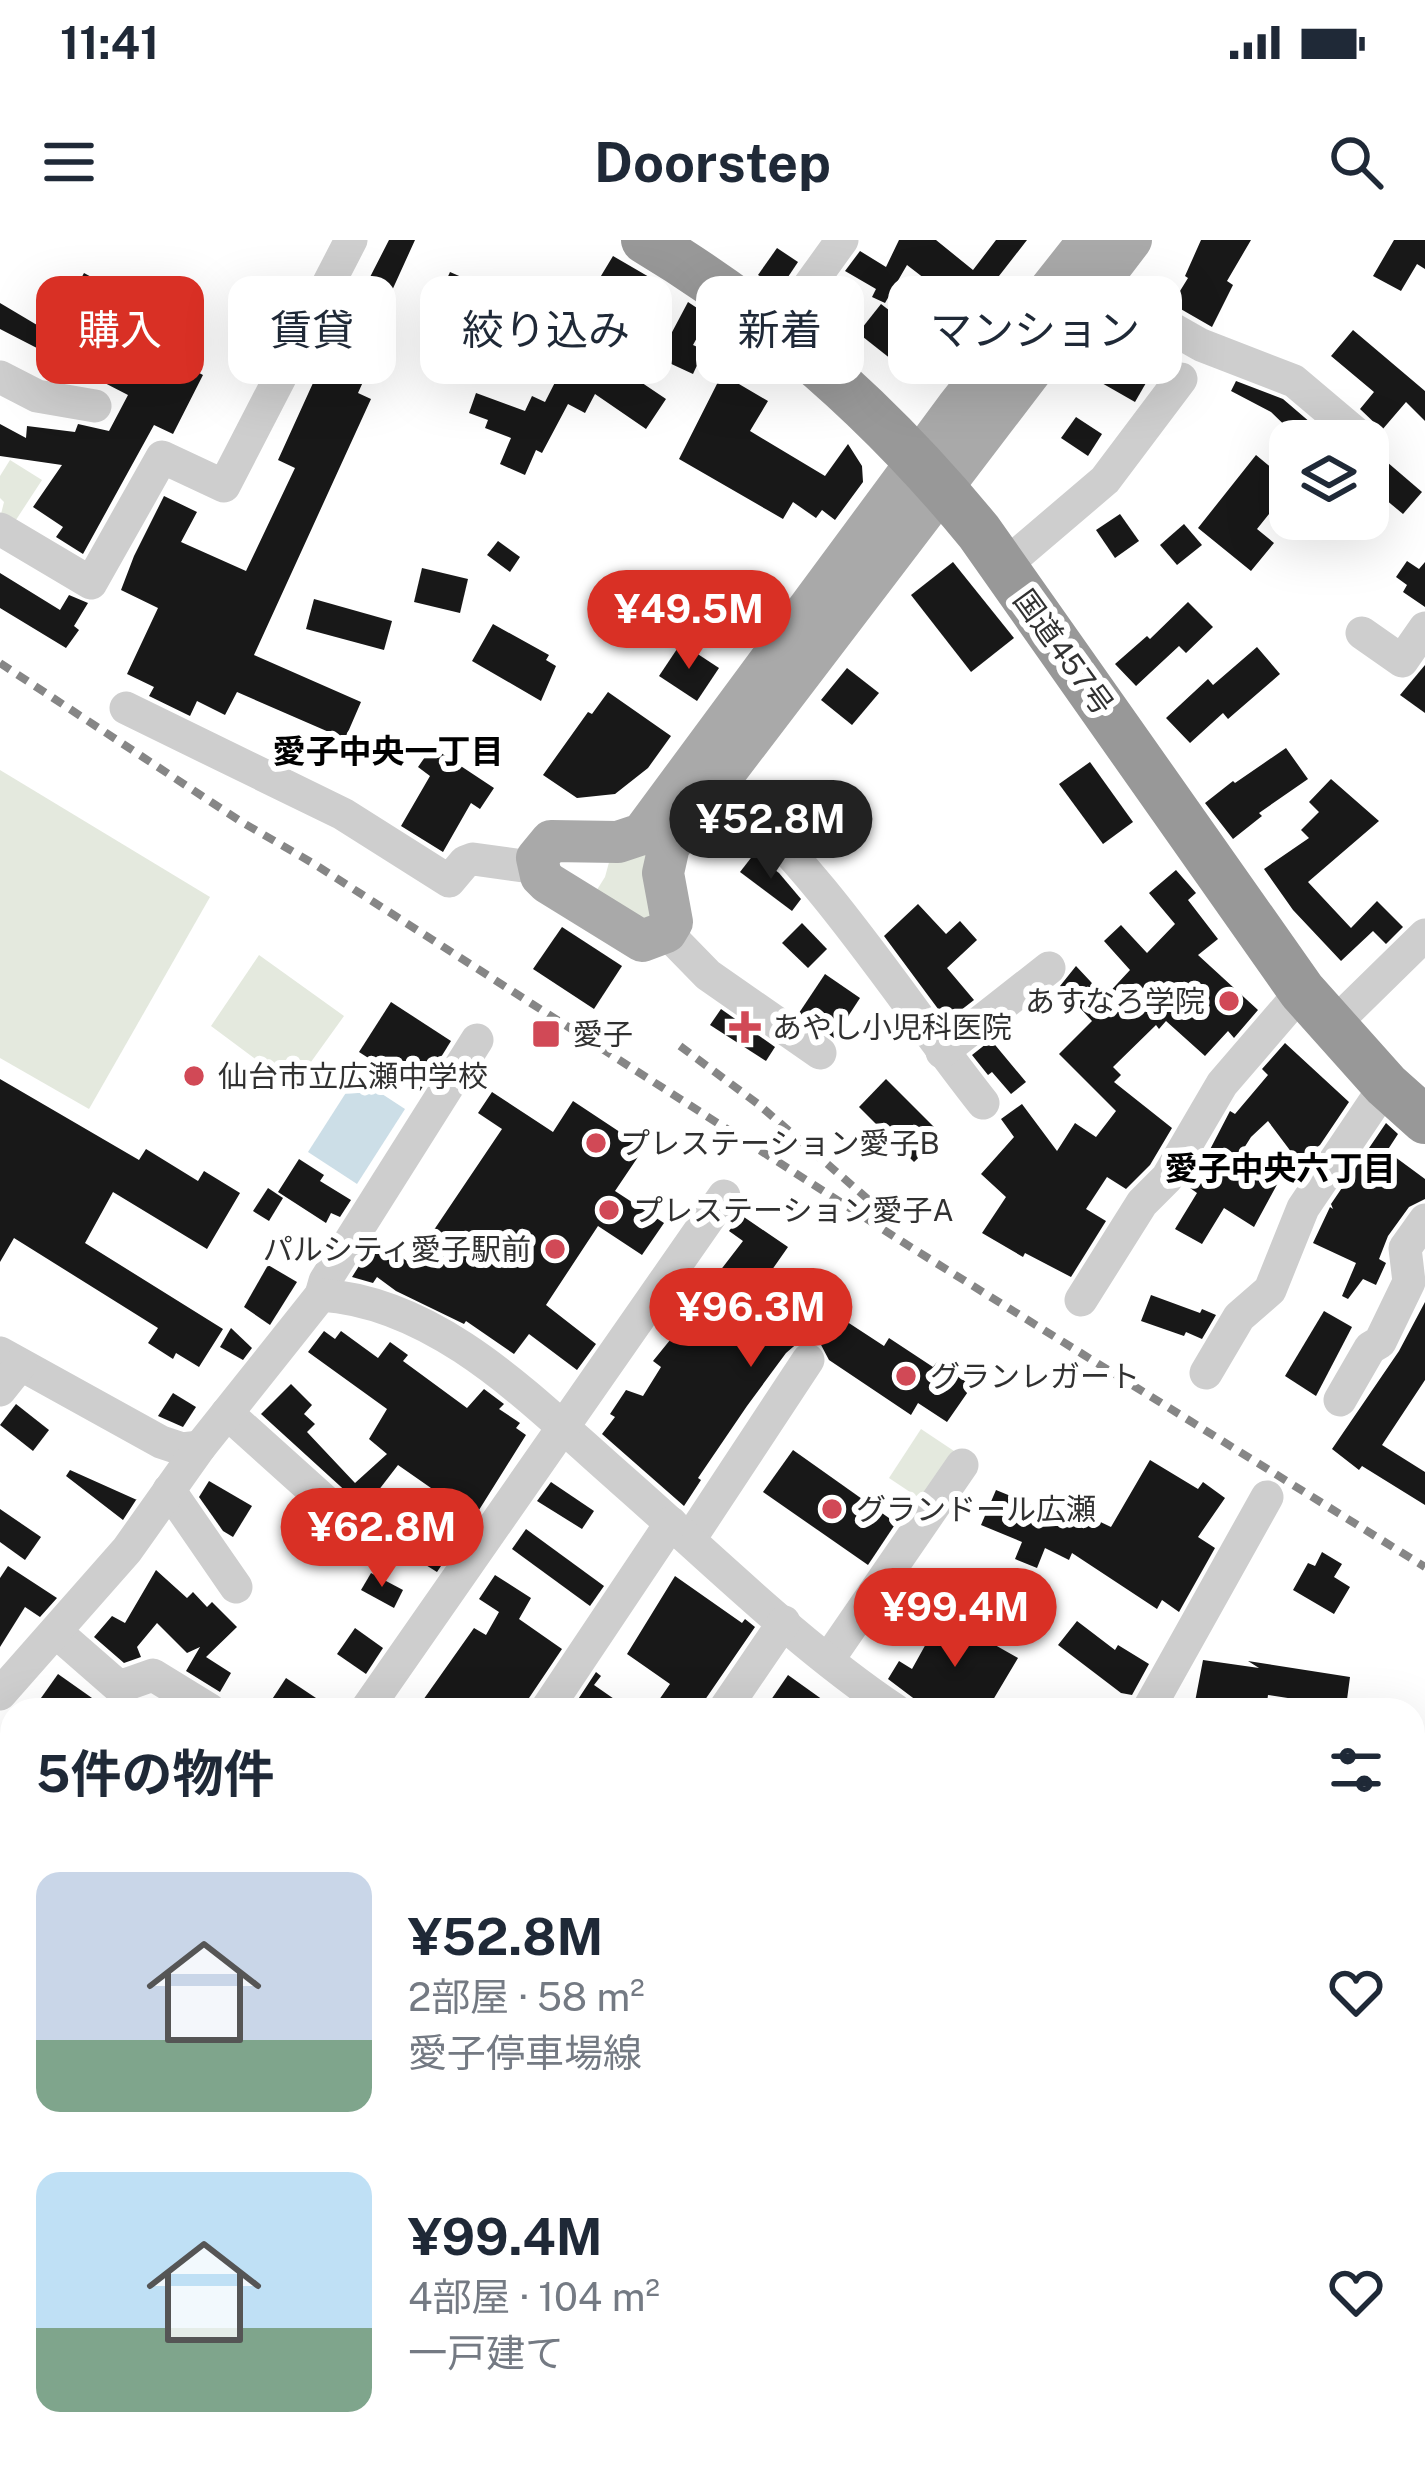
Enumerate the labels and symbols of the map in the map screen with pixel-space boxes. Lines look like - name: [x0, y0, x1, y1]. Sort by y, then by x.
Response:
- pin: ¥49.5M: [591, 570, 787, 672]
- street label: 国道457号: [1007, 582, 1121, 722]
- district label: 愛子中央一丁目: [273, 732, 504, 770]
- pin: ¥52.8M: [673, 780, 869, 882]
- place label: あすなろ学院: [1025, 983, 1205, 1019]
- marker: あすなろ学院: [1216, 988, 1242, 1014]
- place label: あやし小児科医院: [772, 1009, 1012, 1045]
- marker: あやし小児科医院: [729, 1011, 761, 1043]
- place label: 愛子: [573, 1016, 633, 1052]
- marker: 愛子: [530, 1018, 562, 1050]
- place label: 仙台市立広瀬中学校: [218, 1058, 488, 1094]
- marker: 仙台市立広瀬中学校: [181, 1063, 207, 1089]
- place label: プレステーション愛子B: [620, 1125, 940, 1161]
- marker: プレステーション愛子B: [583, 1130, 609, 1156]
- district label: 愛子中央六丁目: [1165, 1149, 1396, 1187]
- place label: プレステーション愛子A: [633, 1192, 954, 1228]
- marker: プレステーション愛子A: [596, 1197, 622, 1223]
- place label: パルシティ愛子駅前: [263, 1231, 531, 1267]
- marker: パルシティ愛子駅前: [542, 1236, 568, 1262]
- pin: ¥96.3M: [653, 1268, 849, 1370]
- place label: グランレガート: [930, 1358, 1140, 1394]
- marker: グランレガート: [893, 1363, 919, 1389]
- pin: ¥62.8M: [284, 1488, 480, 1590]
- place label: グランドール広瀬: [856, 1491, 1096, 1527]
- marker: グランドール広瀬: [819, 1496, 845, 1522]
- pin: ¥99.4M: [857, 1568, 1053, 1670]

